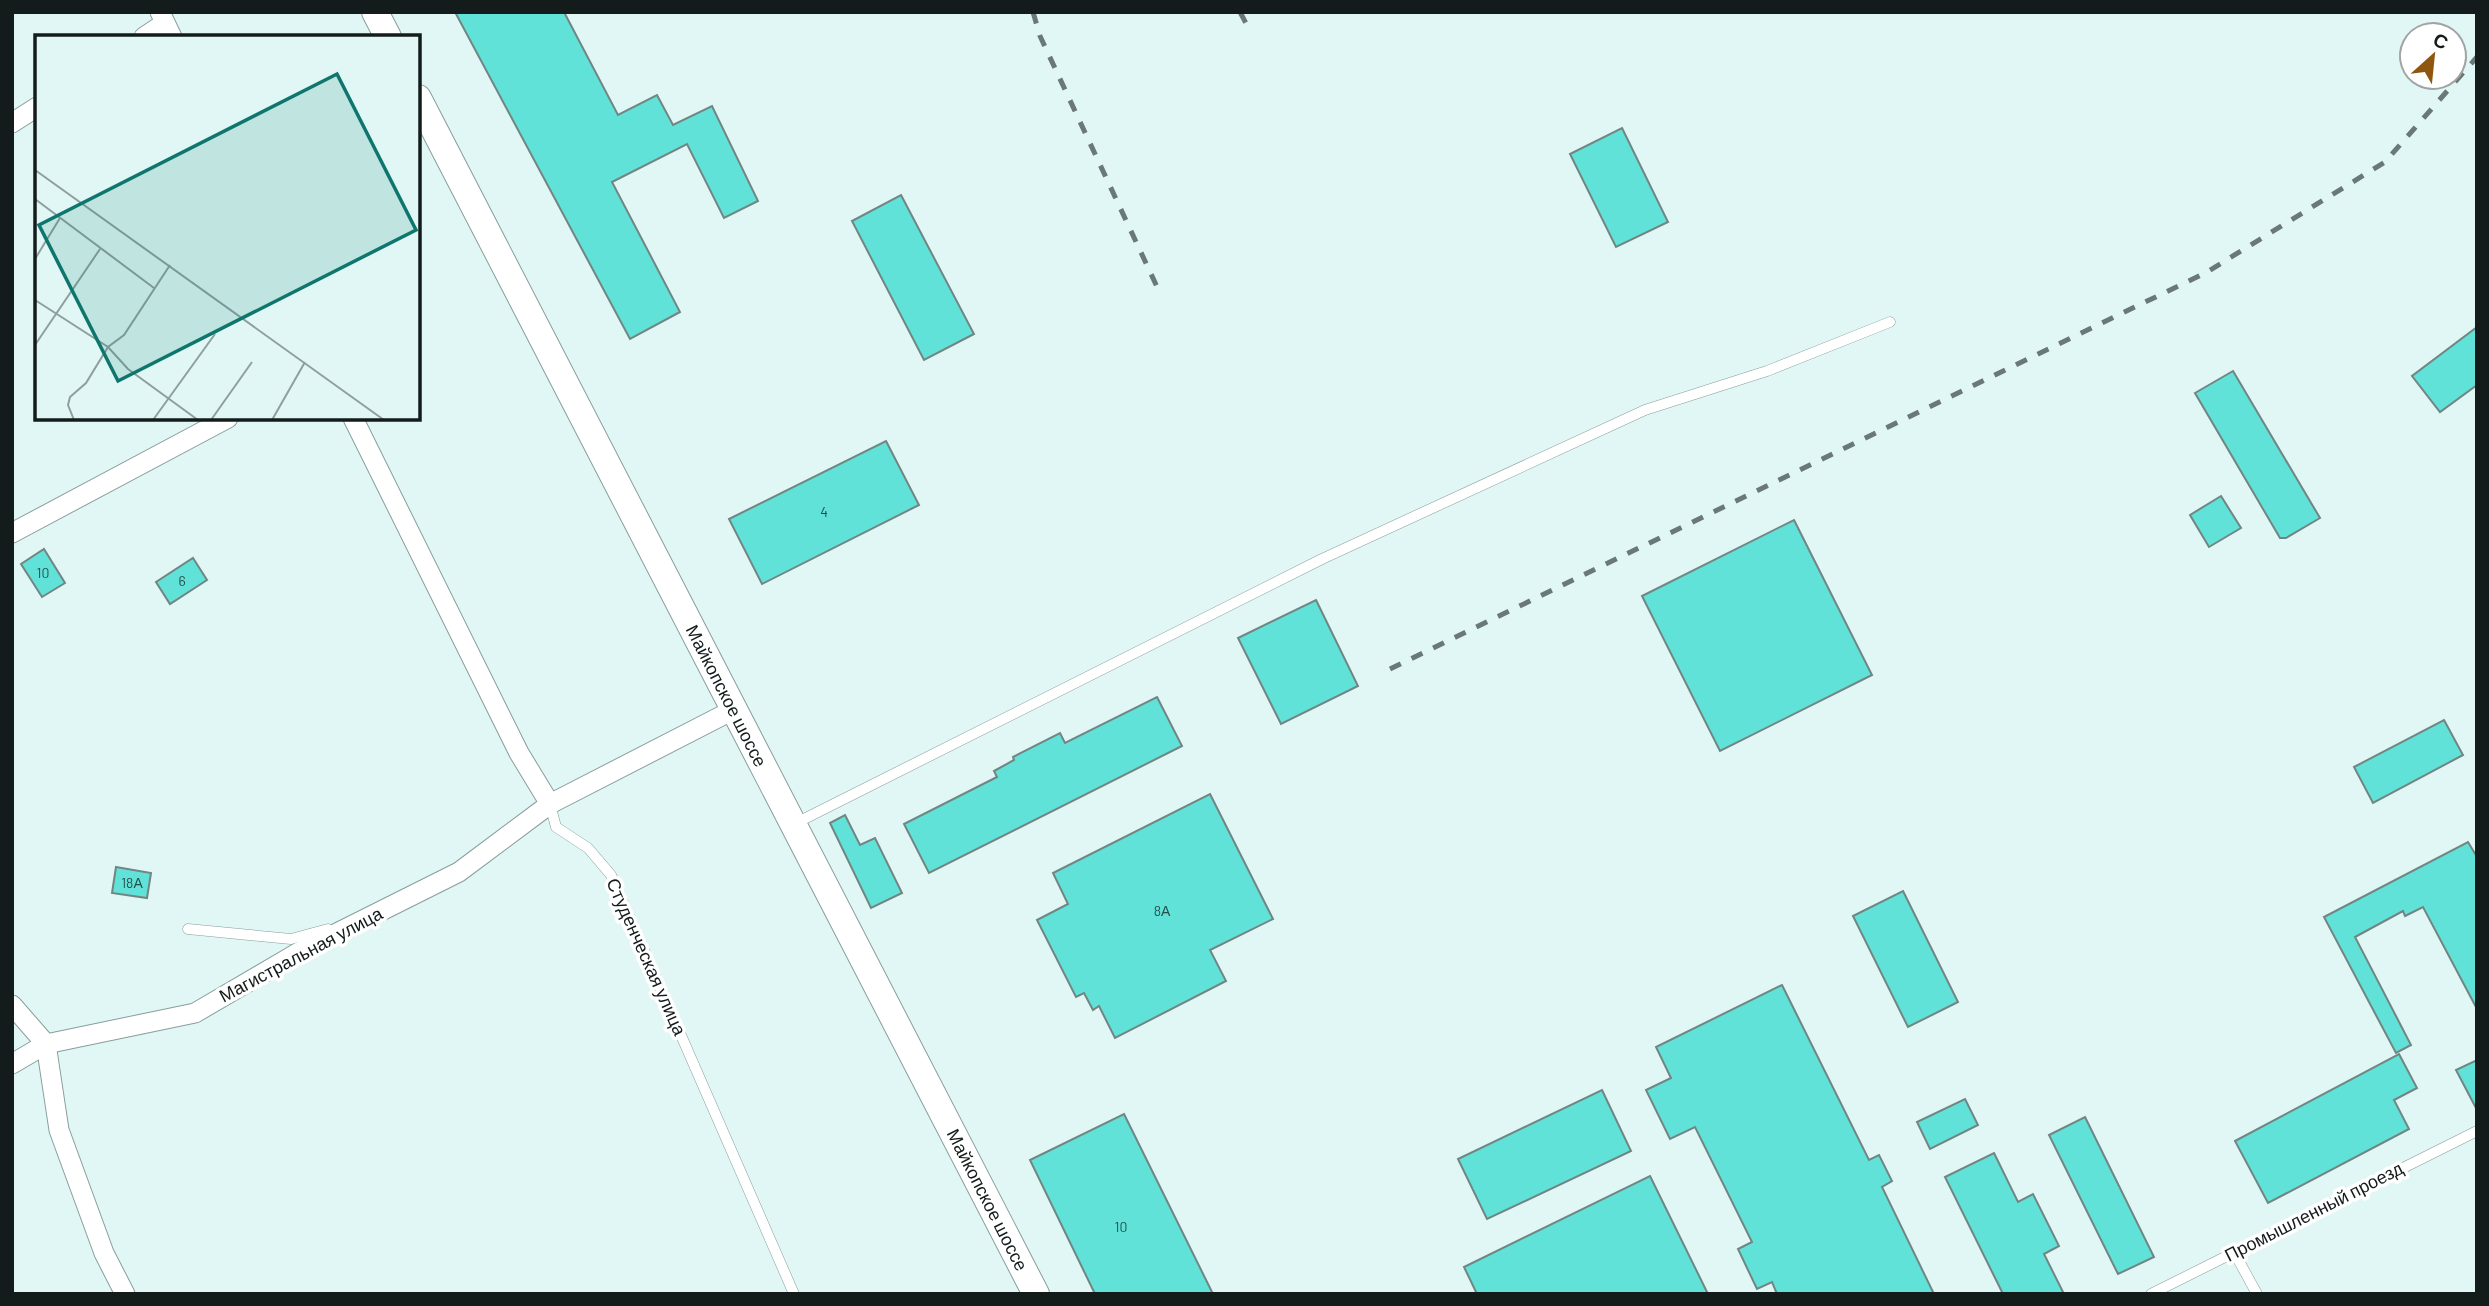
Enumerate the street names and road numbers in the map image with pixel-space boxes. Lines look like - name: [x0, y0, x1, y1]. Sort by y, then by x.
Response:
- street label: Майкопское шоссе: [682, 621, 772, 770]
- street label: Студенческая улица: [602, 875, 692, 1040]
- street label: Магистральная улица: [215, 901, 387, 1006]
- street label: Майкопское шоссе: [943, 1125, 1033, 1274]
- street label: Промышленный проезд: [2221, 1156, 2407, 1266]

